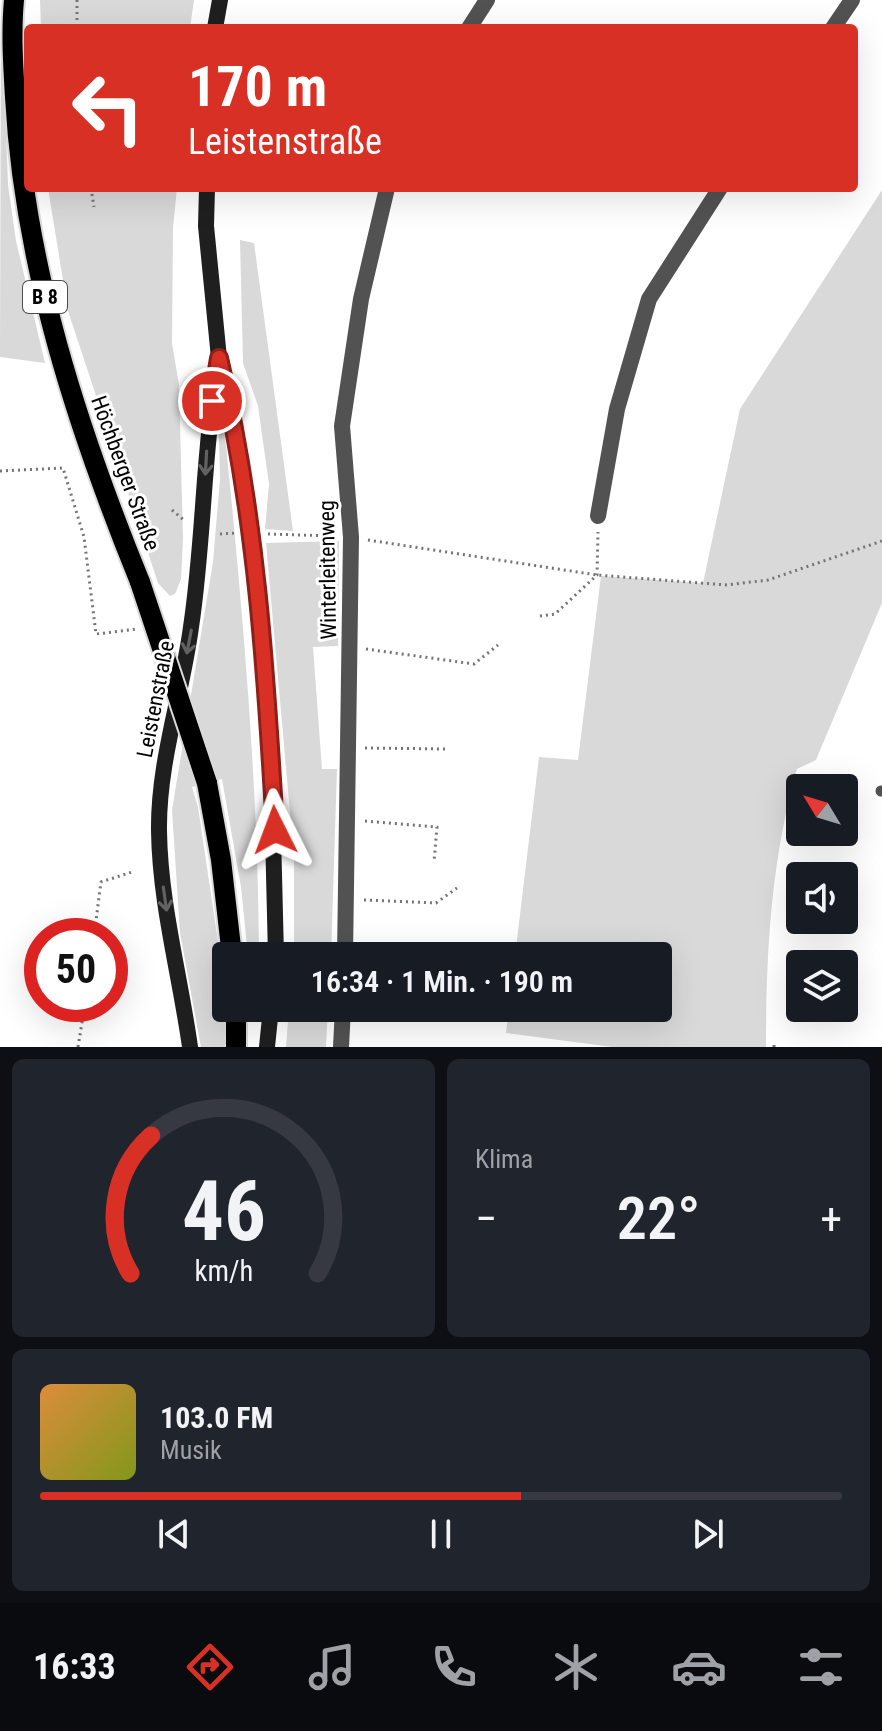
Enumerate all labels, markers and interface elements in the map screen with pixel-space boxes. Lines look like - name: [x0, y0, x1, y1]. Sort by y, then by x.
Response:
- text: 170 m: [188, 54, 327, 120]
- icon: left: [56, 56, 160, 160]
- text: Leistenstraße: [188, 121, 382, 163]
- road number: B 8: [23, 281, 67, 313]
- pin: [178, 367, 246, 435]
- icon: arrive: [190, 379, 234, 423]
- street label: Höchberger Straße: [86, 393, 165, 554]
- one-way arrow: [199, 449, 214, 476]
- street label: Winterleitenweg: [314, 500, 341, 640]
- one-way arrow: [180, 628, 195, 654]
- street label: Leistenstraße: [132, 639, 179, 760]
- north arrow: [786, 774, 858, 846]
- map controls: [786, 774, 858, 1022]
- position arrow: [233, 788, 317, 872]
- button: sound: [786, 862, 858, 934]
- one-way arrow: [158, 886, 173, 911]
- speed limit sign: 50: [24, 918, 128, 1022]
- button: layers: [786, 950, 858, 1022]
- text: 16:34 · 1 Min. · 190 m: [311, 964, 573, 999]
- text: Klima: [475, 1144, 533, 1174]
- text: 46: [181, 1163, 266, 1260]
- text: 22°: [617, 1183, 700, 1254]
- text: −: [475, 1193, 497, 1245]
- text: +: [820, 1193, 842, 1245]
- text: km/h: [194, 1254, 253, 1288]
- text: 103.0 FM: [160, 1400, 273, 1435]
- text: Musik: [160, 1435, 222, 1465]
- icon: previous: [152, 1512, 196, 1556]
- icon: pause: [419, 1512, 463, 1556]
- icon: next: [686, 1512, 730, 1556]
- icon: directions: [182, 1639, 238, 1695]
- icon: music: [304, 1639, 360, 1695]
- icon: phone: [426, 1639, 482, 1695]
- icon: climate: [548, 1639, 604, 1695]
- icon: car: [671, 1639, 727, 1695]
- icon: filters: [793, 1639, 849, 1695]
- text: 16:33: [33, 1646, 116, 1688]

